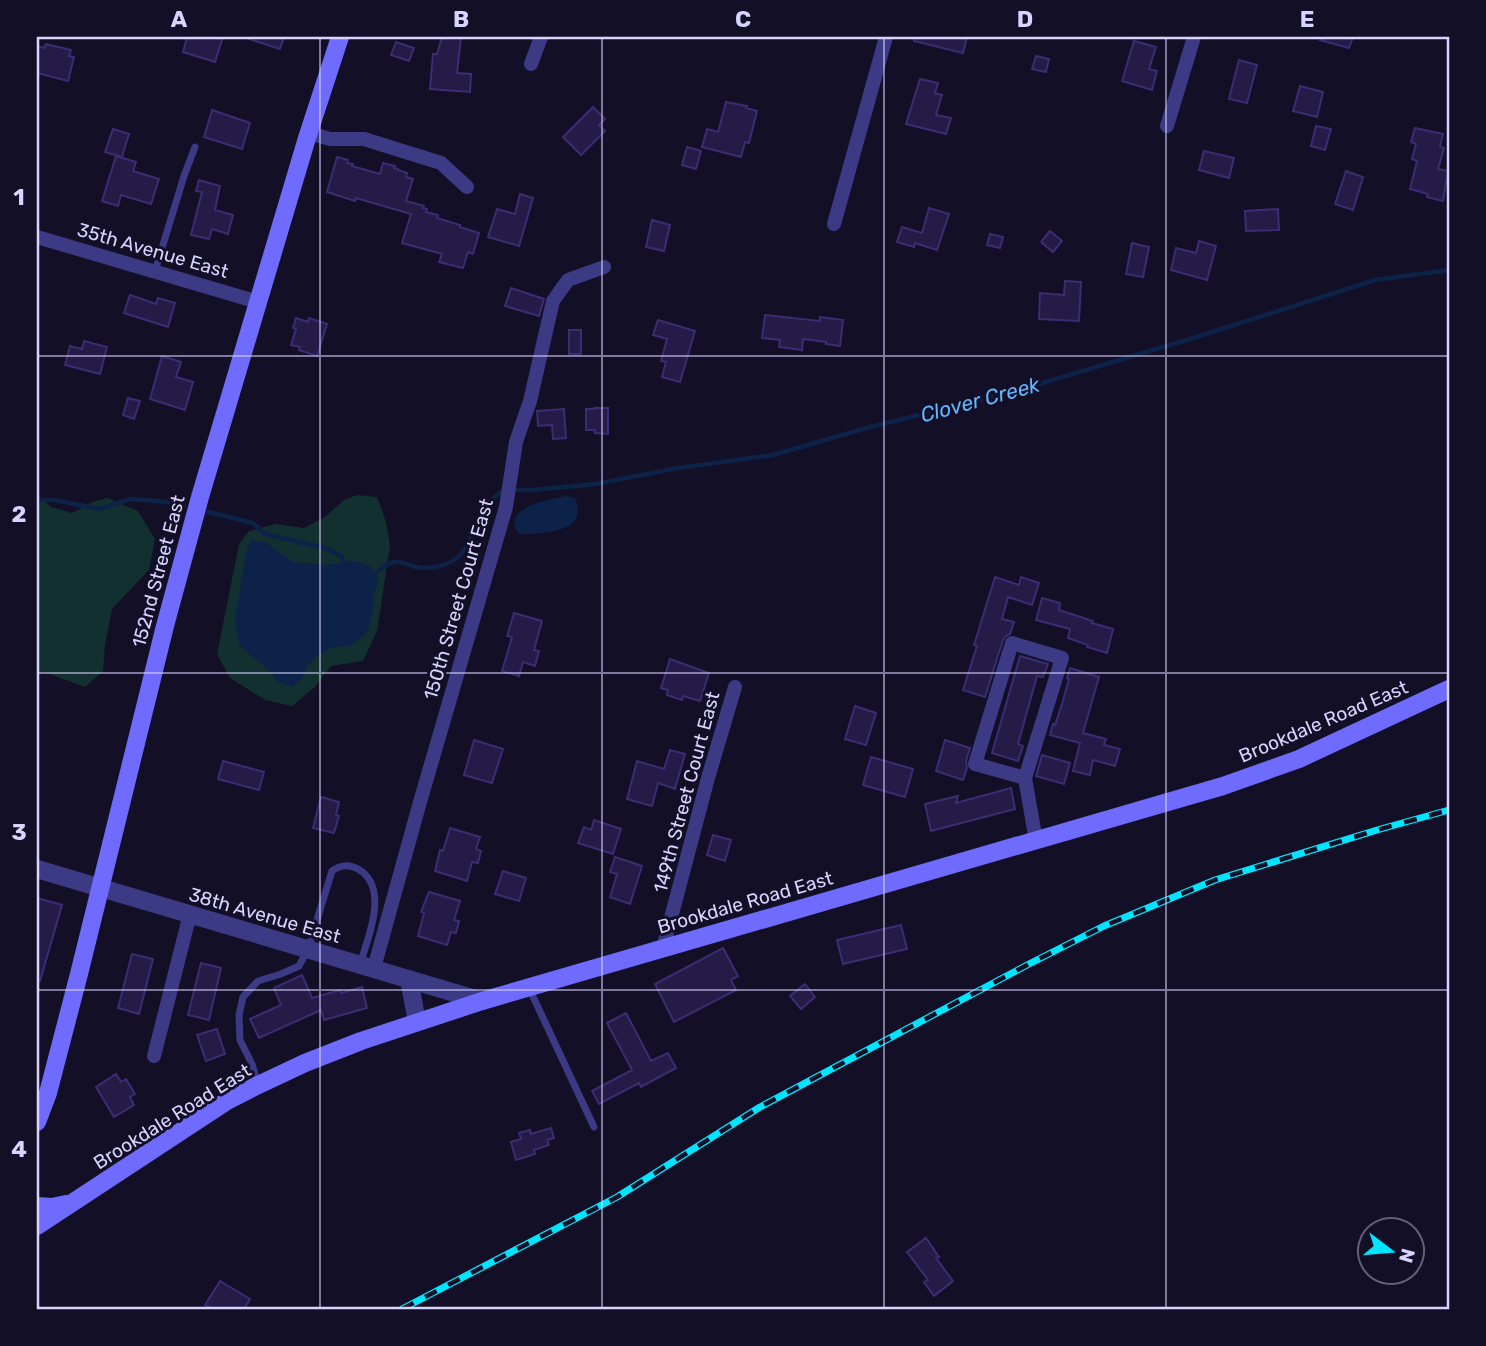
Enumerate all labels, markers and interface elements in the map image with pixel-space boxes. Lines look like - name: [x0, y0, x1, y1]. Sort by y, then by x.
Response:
- text: A: [171, 5, 188, 33]
- text: B: [453, 5, 469, 33]
- text: C: [735, 5, 751, 33]
- text: D: [1017, 5, 1033, 33]
- text: E: [1300, 5, 1314, 33]
- text: 1: [13, 183, 25, 211]
- street label: 35th Avenue East: [75, 218, 232, 283]
- water label: Clover Creek: [917, 371, 1043, 427]
- street label: 152nd Street East: [127, 492, 190, 650]
- street label: 150th Street Court East: [419, 495, 498, 702]
- text: 2: [12, 500, 26, 528]
- street label: Brookdale Road East: [1235, 675, 1412, 767]
- street label: 149th Street Court East: [648, 688, 725, 895]
- text: 3: [11, 818, 27, 846]
- street label: Brookdale Road East: [655, 866, 836, 939]
- street label: 38th Avenue East: [186, 883, 344, 948]
- street label: Brookdale Road East: [89, 1058, 256, 1174]
- text: 4: [11, 1135, 27, 1163]
- north arrow: [1356, 1216, 1426, 1286]
- text: N: [1394, 1246, 1420, 1265]

